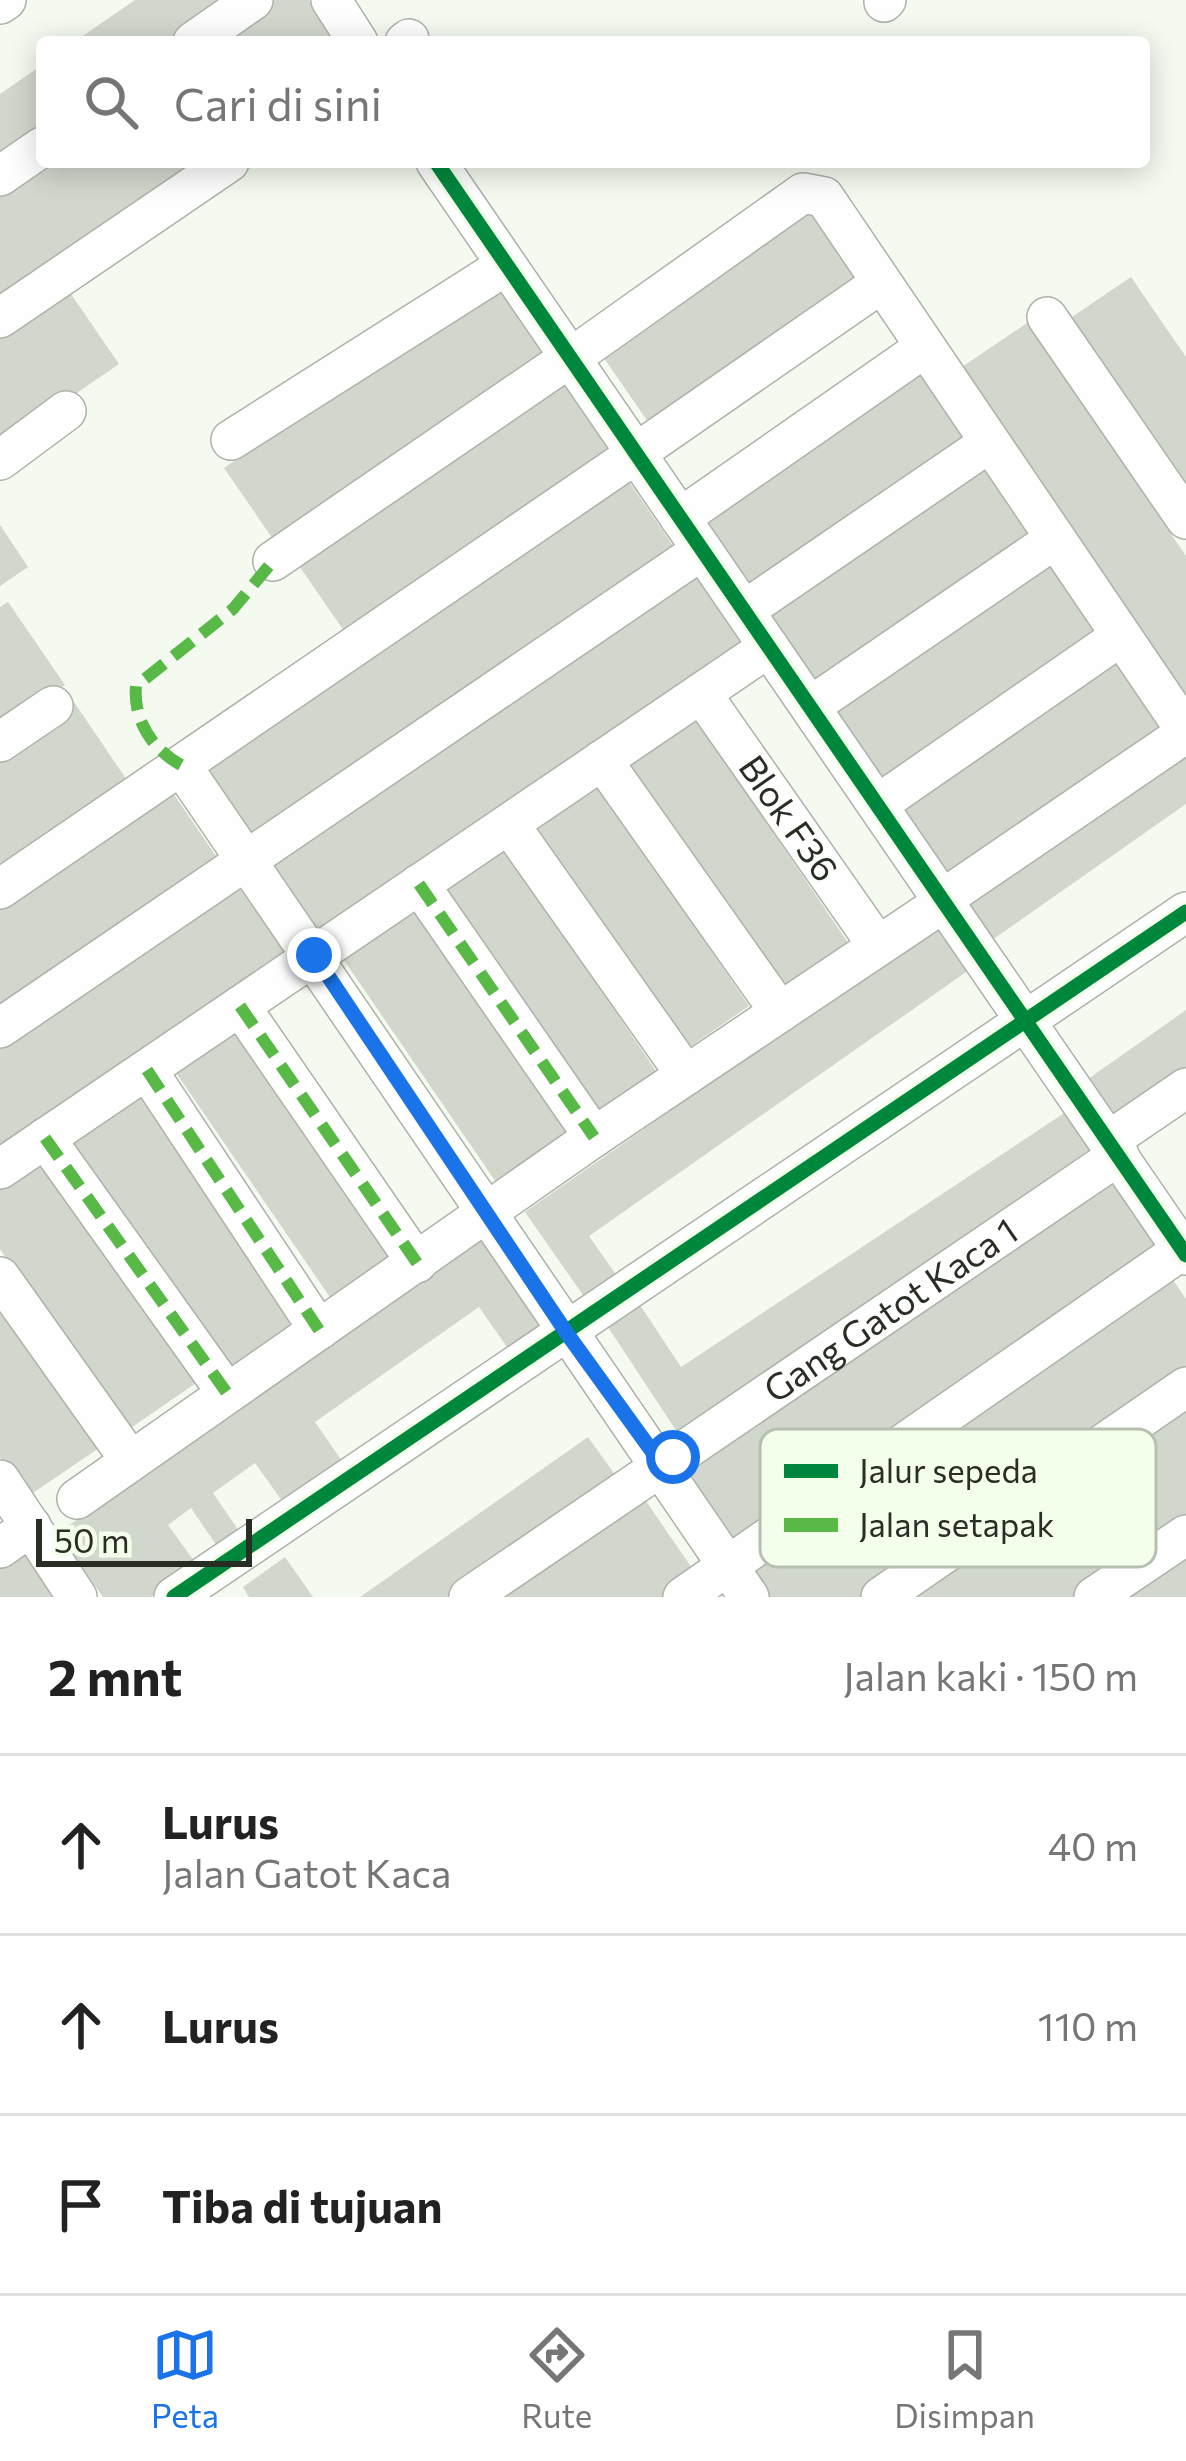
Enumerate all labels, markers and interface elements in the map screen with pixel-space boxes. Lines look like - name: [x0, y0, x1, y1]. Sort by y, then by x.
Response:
- search box: [36, 36, 1150, 168]
- icon: search: [78, 69, 144, 135]
- text: Cari di sini: [174, 75, 382, 130]
- street label: Blok F36: [731, 746, 849, 889]
- route end: [287, 928, 341, 982]
- street label: Gang Gatot Kaca 1: [755, 1207, 1025, 1410]
- legend: [760, 1429, 1156, 1567]
- route start: [646, 1430, 700, 1484]
- text: Jalur sepeda: [859, 1449, 1038, 1490]
- text: Jalan setapak: [859, 1503, 1054, 1544]
- scale bar: [36, 1513, 252, 1566]
- text: 50 m: [54, 1519, 130, 1560]
- text: 2 mnt: [48, 1644, 182, 1707]
- text: Jalan kaki · 150 m: [843, 1651, 1138, 1699]
- text: Lurus: [162, 1793, 279, 1848]
- icon: ahead: [48, 1812, 114, 1878]
- text: 40 m: [1048, 1821, 1138, 1869]
- text: Jalan Gatot Kaca: [162, 1848, 451, 1896]
- icon: ahead: [48, 1992, 114, 2058]
- text: Lurus: [162, 1997, 279, 2052]
- text: 110 m: [1038, 2001, 1138, 2049]
- icon: arrive: [48, 2172, 114, 2238]
- text: Tiba di tujuan: [162, 2177, 443, 2232]
- tab: Peta: [151, 2322, 219, 2435]
- tab: Rute: [521, 2322, 592, 2435]
- tab: Disimpan: [894, 2322, 1035, 2435]

